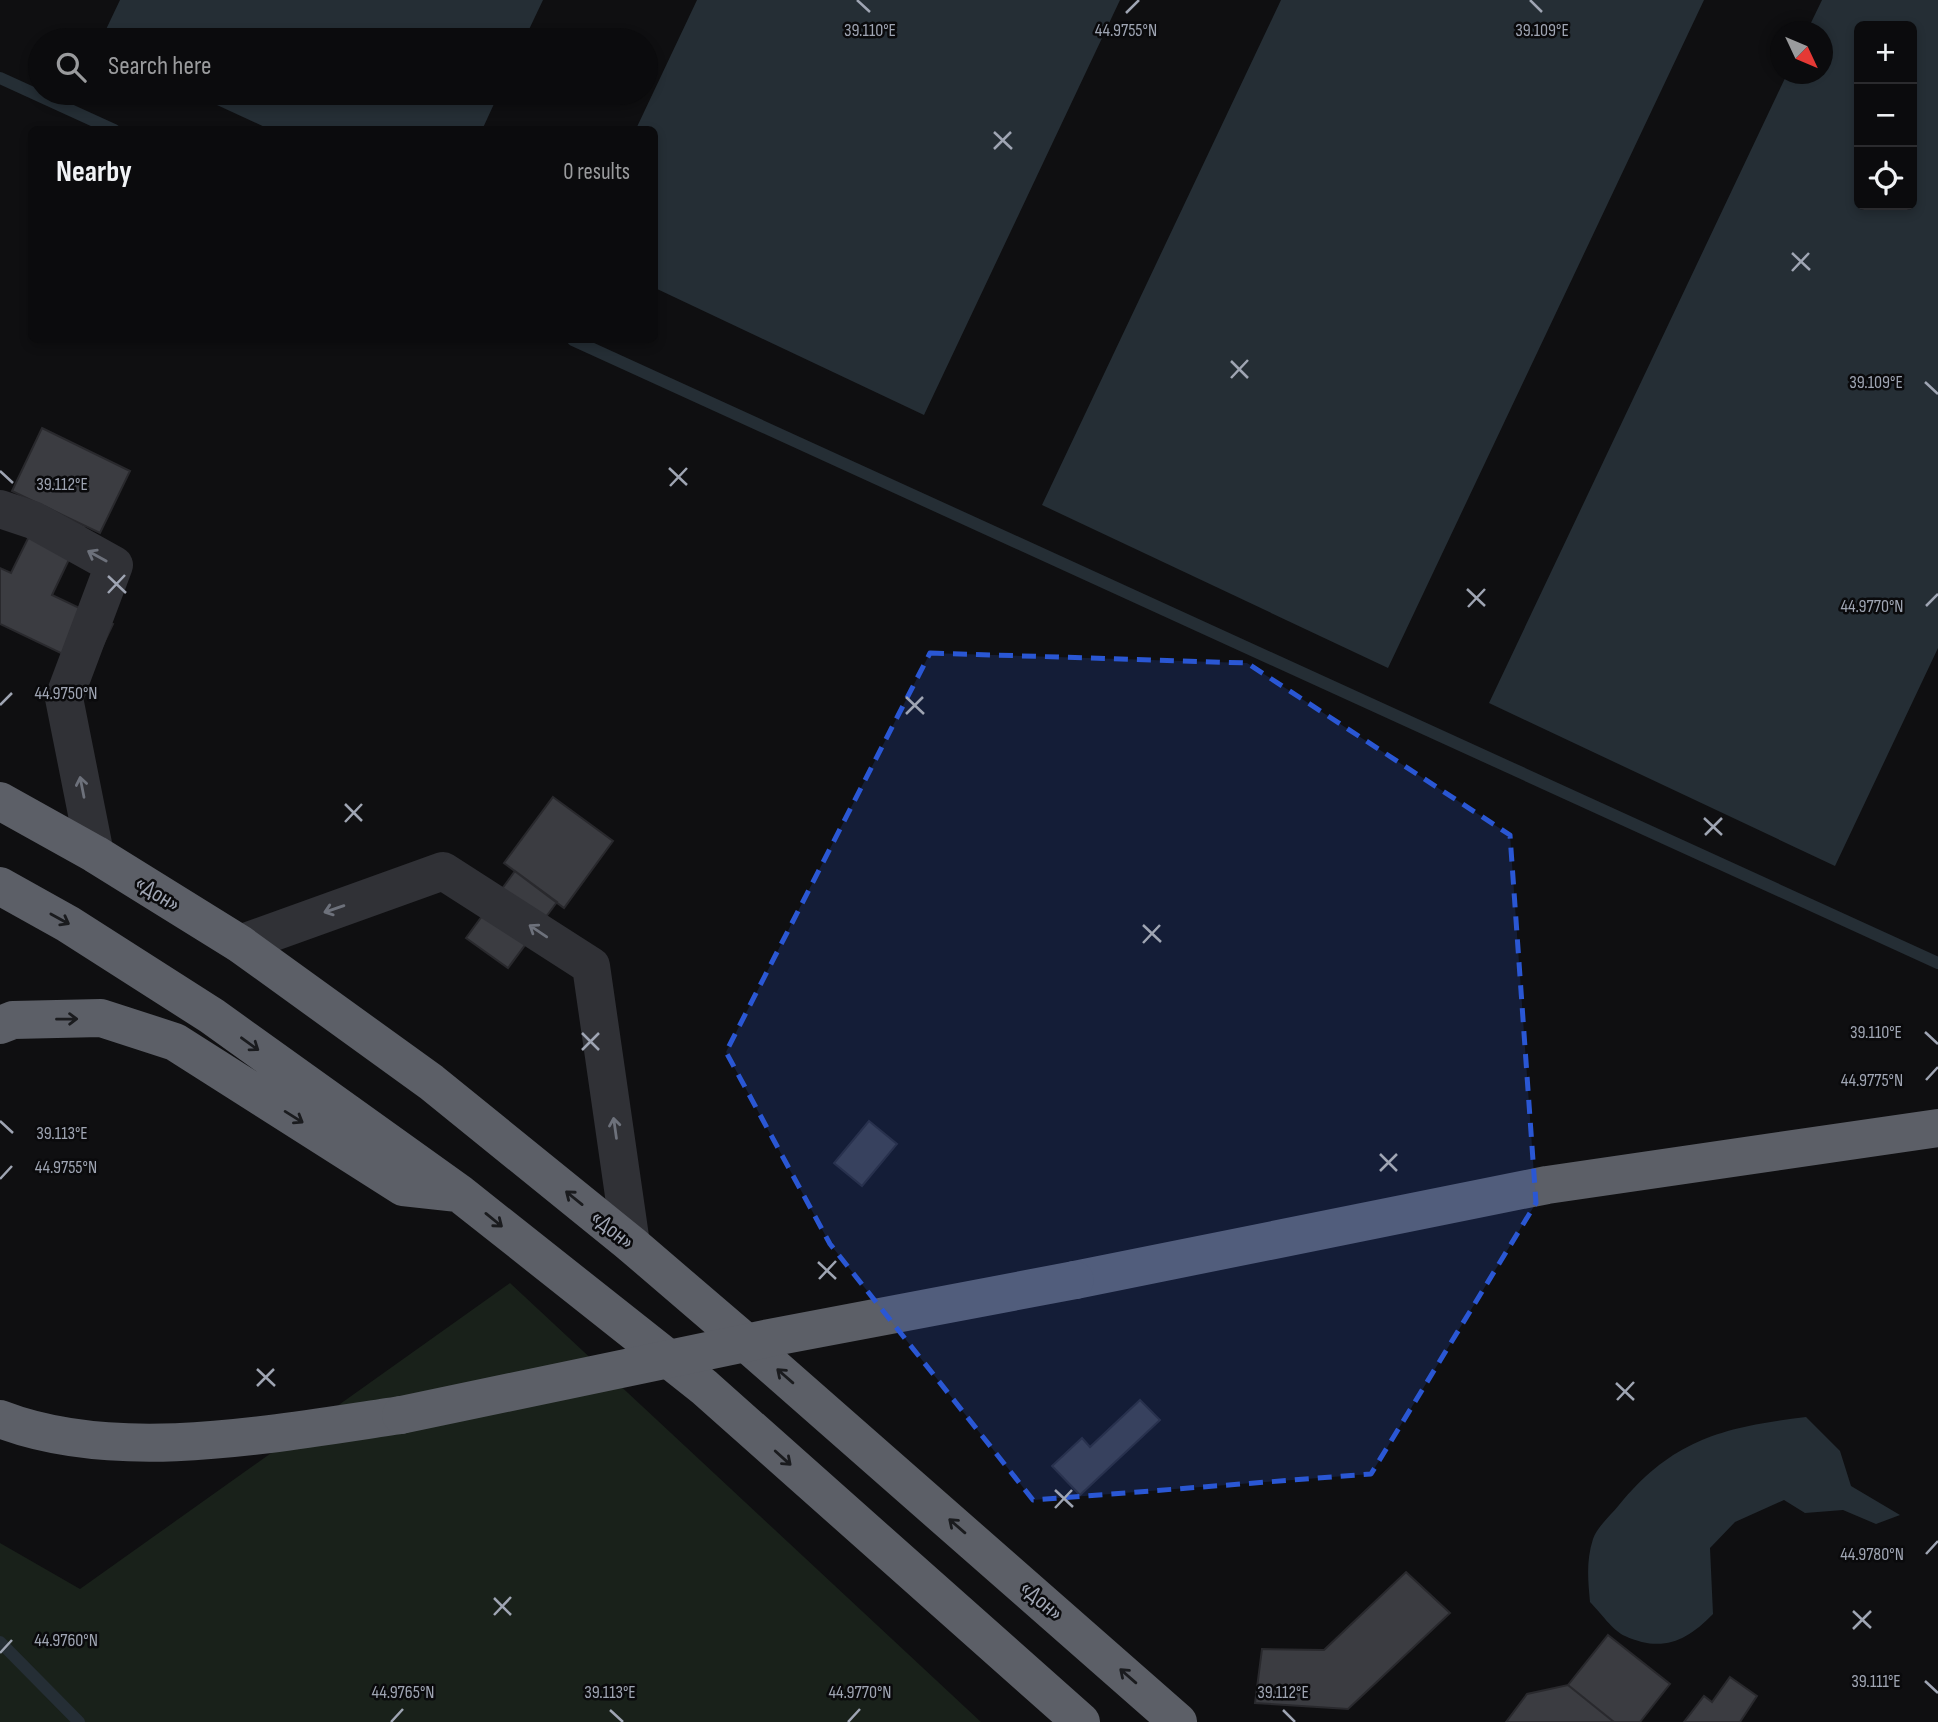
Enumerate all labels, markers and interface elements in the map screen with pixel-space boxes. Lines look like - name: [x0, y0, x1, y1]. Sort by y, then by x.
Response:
- text: 39.110°E: [844, 20, 896, 41]
- text: 44.9755°N: [1095, 20, 1157, 41]
- text: 39.109°E: [1515, 20, 1569, 41]
- north arrow: [1770, 21, 1833, 84]
- map controls: [1854, 21, 1917, 210]
- button: +: [1854, 21, 1917, 84]
- search box: [28, 28, 658, 105]
- icon: search: [52, 48, 90, 86]
- text: Search here: [108, 51, 211, 82]
- button: −: [1854, 84, 1917, 147]
- button: locate: [1854, 147, 1917, 210]
- text: Nearby: [56, 154, 132, 190]
- text: 0 results: [563, 158, 630, 186]
- text: 39.109°E: [1849, 372, 1903, 393]
- text: 39.112°E: [36, 474, 88, 495]
- one-way arrow: [88, 548, 108, 562]
- text: 44.9770°N: [1840, 596, 1904, 617]
- text: 44.9750°N: [34, 683, 98, 704]
- one-way arrow: [74, 776, 88, 799]
- street label: «Дон»: [130, 869, 185, 919]
- one-way arrow: [323, 903, 345, 916]
- one-way arrow: [49, 912, 69, 926]
- one-way arrow: [529, 923, 548, 938]
- one-way arrow: [56, 1012, 79, 1026]
- text: 39.110°E: [1850, 1022, 1902, 1043]
- one-way arrow: [240, 1036, 259, 1051]
- text: 44.9775°N: [1841, 1070, 1903, 1091]
- one-way arrow: [283, 1111, 303, 1125]
- one-way arrow: [608, 1117, 621, 1140]
- text: 39.113°E: [36, 1123, 88, 1144]
- text: 44.9755°N: [35, 1157, 97, 1178]
- one-way arrow: [566, 1190, 584, 1205]
- street label: «Дон»: [585, 1204, 640, 1256]
- one-way arrow: [484, 1213, 502, 1228]
- one-way arrow: [776, 1368, 794, 1384]
- one-way arrow: [774, 1450, 792, 1466]
- one-way arrow: [948, 1518, 966, 1534]
- text: 44.9780°N: [1840, 1544, 1904, 1565]
- street label: «Дон»: [1014, 1574, 1069, 1627]
- text: 44.9760°N: [34, 1630, 98, 1651]
- one-way arrow: [1120, 1667, 1137, 1684]
- text: 39.111°E: [1851, 1671, 1901, 1692]
- text: 44.9765°N: [372, 1682, 434, 1703]
- text: 39.113°E: [584, 1682, 636, 1703]
- text: 44.9770°N: [828, 1682, 892, 1703]
- text: 39.112°E: [1257, 1682, 1309, 1703]

